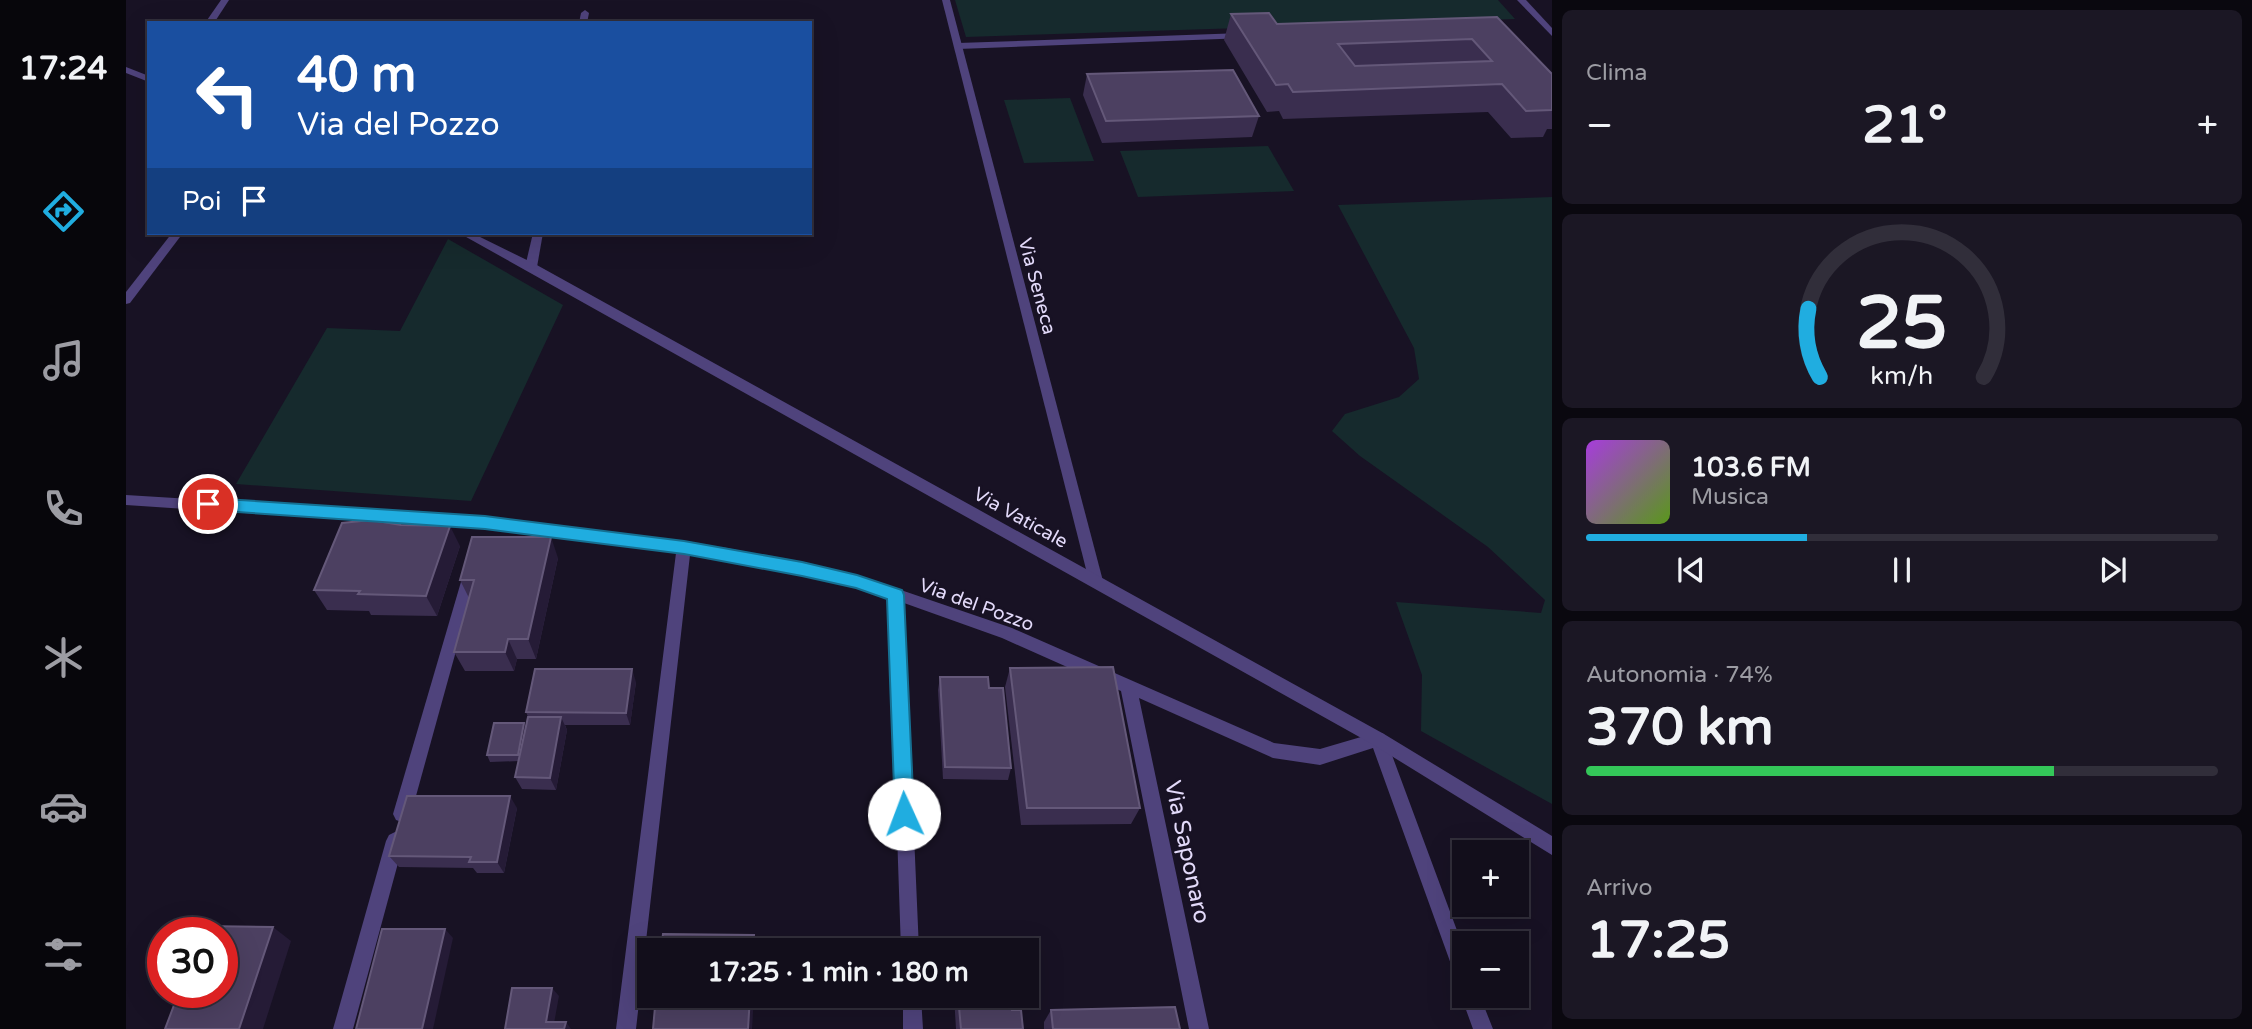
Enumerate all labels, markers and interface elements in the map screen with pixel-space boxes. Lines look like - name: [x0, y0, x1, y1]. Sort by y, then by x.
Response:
- text: 40 m: [297, 46, 416, 105]
- icon: left: [182, 49, 273, 140]
- text: 17:24: [19, 50, 107, 88]
- text: Clima: [1586, 59, 1647, 87]
- text: 21°: [1862, 94, 1947, 157]
- text: −: [1586, 103, 1613, 149]
- text: +: [2197, 103, 2218, 149]
- text: Via del Pozzo: [297, 106, 500, 144]
- icon: arrive: [235, 182, 273, 220]
- text: Poi: [182, 186, 221, 217]
- icon: directions: [39, 187, 88, 236]
- street label: Via Seneca: [1014, 236, 1060, 337]
- text: 25: [1856, 280, 1948, 368]
- icon: music: [39, 336, 88, 385]
- text: km/h: [1871, 360, 1933, 390]
- text: 103.6 FM: [1691, 452, 1811, 483]
- pin: [178, 474, 238, 534]
- street label: Via Vaticale: [970, 483, 1071, 553]
- text: Musica: [1691, 483, 1769, 511]
- icon: phone: [39, 484, 88, 533]
- icon: arrive: [189, 485, 227, 523]
- icon: previous: [1672, 551, 1710, 589]
- icon: pause: [1883, 551, 1921, 589]
- icon: next: [2094, 551, 2132, 589]
- street label: Via del Pozzo: [916, 574, 1037, 636]
- icon: climate: [39, 633, 88, 682]
- text: Autonomia · 74%: [1586, 661, 1773, 689]
- text: 370 km: [1586, 696, 1774, 759]
- position arrow: [867, 777, 941, 851]
- street label: Via Saponaro: [1158, 778, 1216, 926]
- icon: car: [39, 782, 88, 831]
- map controls: [1452, 840, 1529, 1008]
- button: +: [1452, 840, 1529, 917]
- text: Arrivo: [1586, 874, 1652, 902]
- text: 17:25: [1586, 909, 1730, 972]
- speed limit sign: 30: [147, 917, 238, 1008]
- icon: filters: [39, 930, 88, 979]
- button: −: [1452, 931, 1529, 1008]
- text: 17:25 · 1 min · 180 m: [707, 957, 969, 988]

